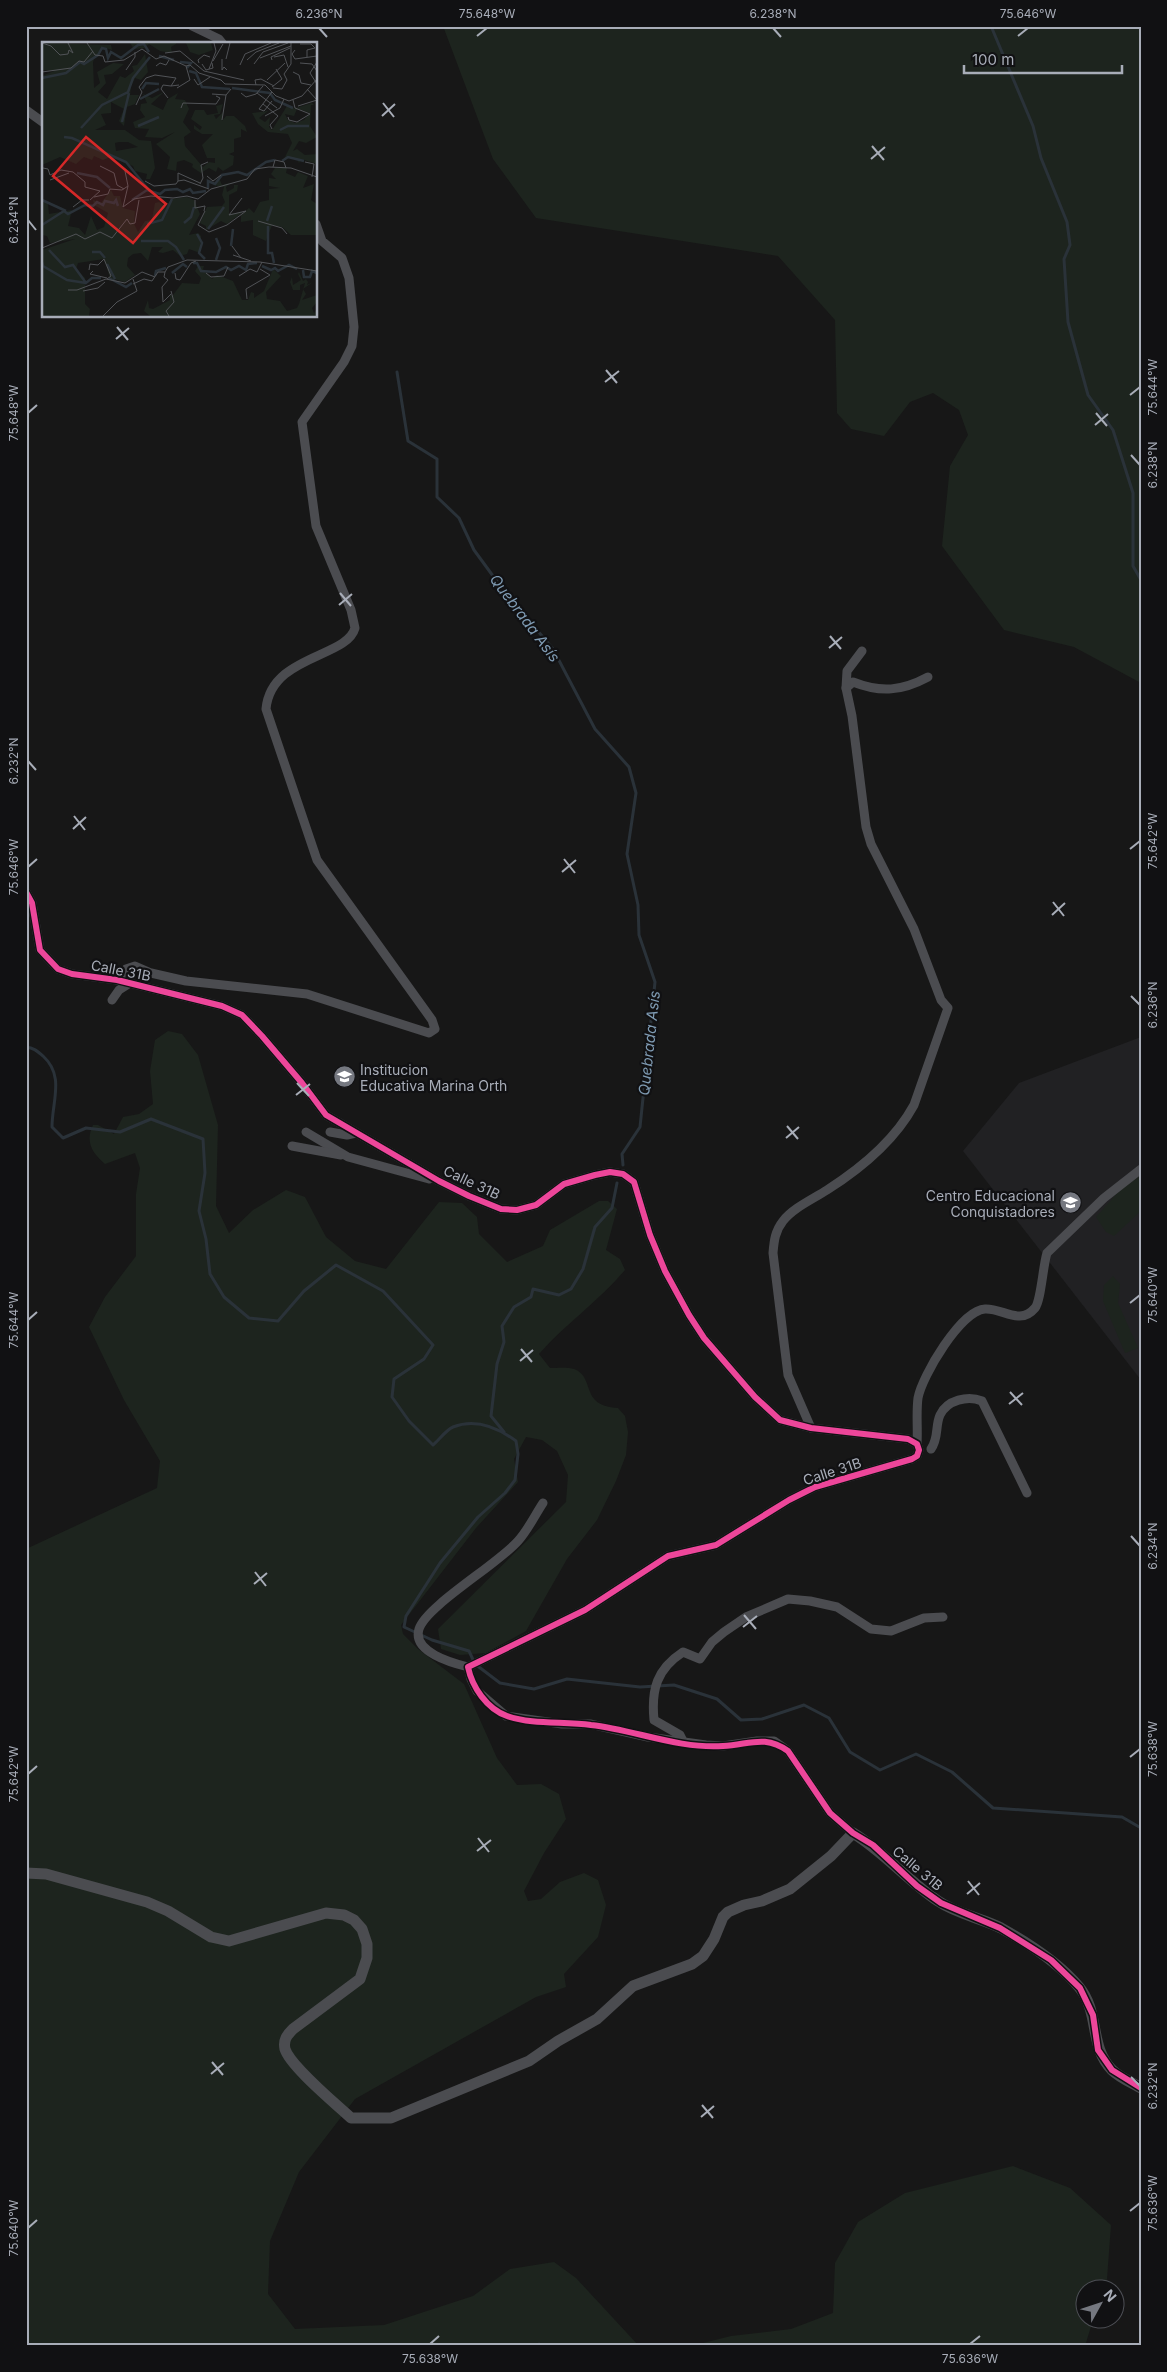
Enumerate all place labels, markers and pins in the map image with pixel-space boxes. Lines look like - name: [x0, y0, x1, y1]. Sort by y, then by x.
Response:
- place label: Institucion Educativa Marina Orth: [360, 1061, 507, 1094]
- school or university icon: Institucion Educativa Marina Orth: [332, 1065, 356, 1089]
- place label: Centro Educacional Conquistadores: [926, 1187, 1055, 1220]
- school or university icon: Centro Educacional Conquistadores: [1059, 1191, 1083, 1215]

